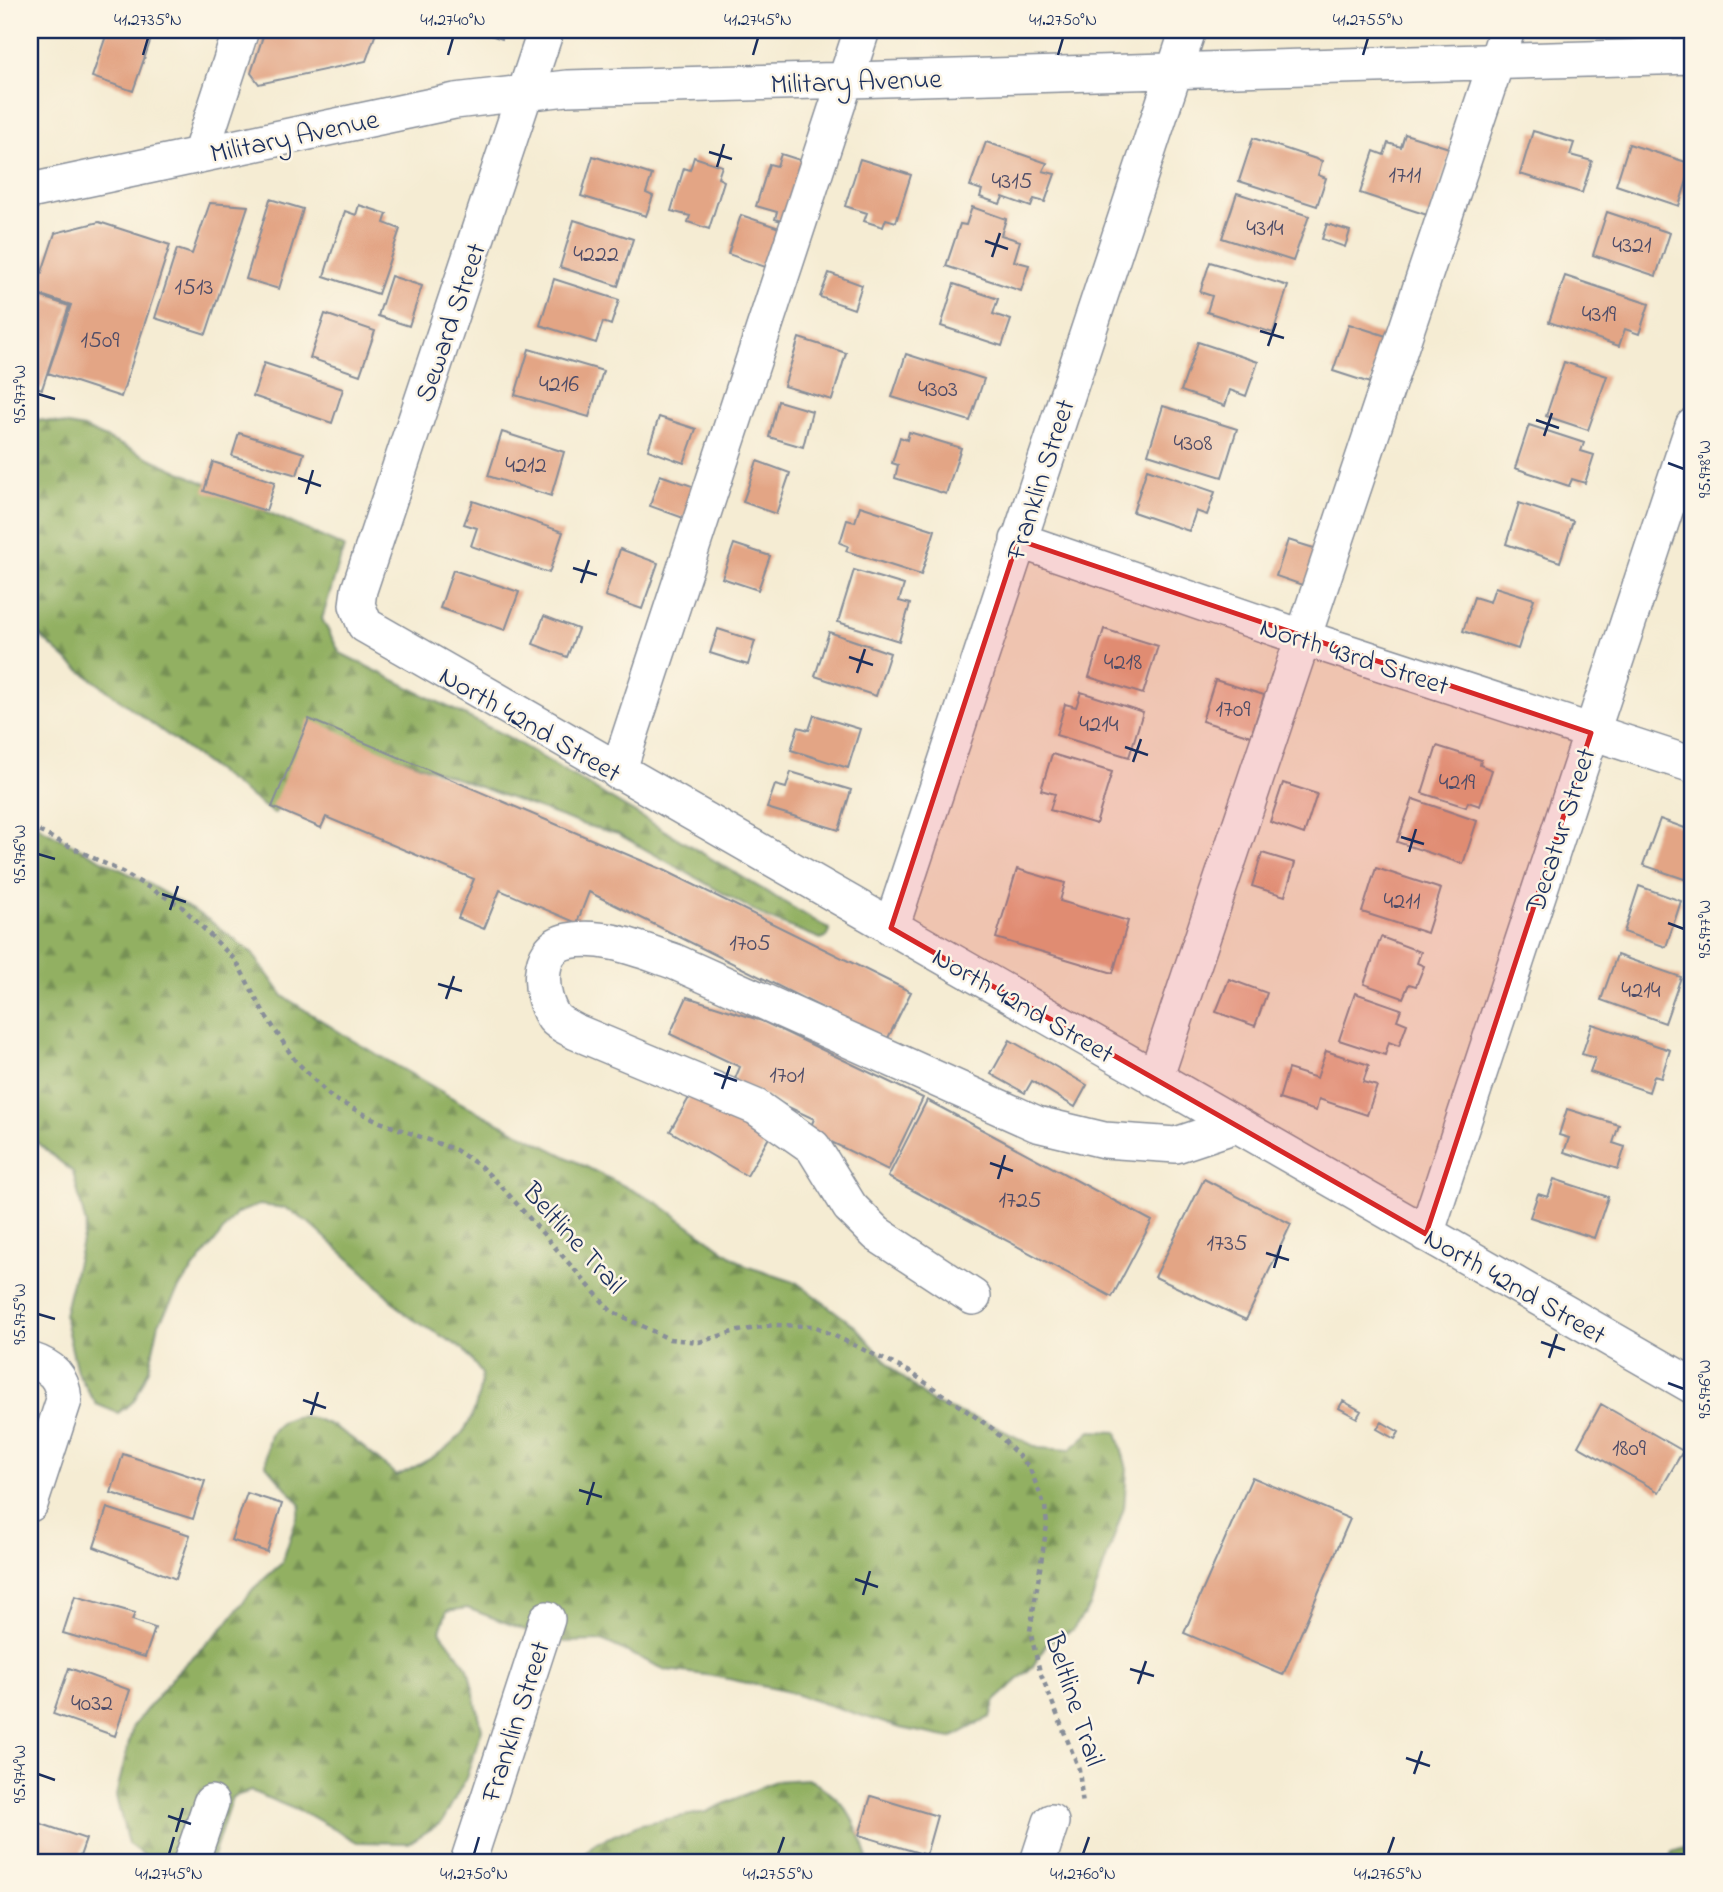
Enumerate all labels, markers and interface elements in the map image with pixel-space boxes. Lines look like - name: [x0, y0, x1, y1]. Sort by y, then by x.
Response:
- text: 41.2735°N: [114, 8, 182, 34]
- text: 41.2740°N: [420, 8, 486, 34]
- text: 41.2745°N: [724, 8, 792, 34]
- text: 41.2750°N: [1029, 8, 1097, 34]
- text: 41.2755°N: [1333, 8, 1403, 34]
- street label: Military Avenue: [770, 60, 943, 107]
- street label: Military Avenue: [207, 100, 383, 176]
- house number: 1711: [1389, 159, 1422, 194]
- house number: 4315: [991, 165, 1033, 200]
- house number: 4314: [1246, 212, 1284, 247]
- house number: 4321: [1612, 229, 1652, 264]
- street label: Seward Street: [406, 238, 499, 408]
- house number: 4222: [573, 238, 619, 273]
- house number: 1513: [175, 271, 213, 306]
- house number: 4319: [1582, 298, 1617, 333]
- house number: 1509: [81, 324, 120, 359]
- text: 95.977°W: [8, 365, 34, 423]
- house number: 4216: [539, 368, 579, 403]
- house number: 4303: [918, 373, 958, 408]
- street label: Franklin Street: [997, 394, 1088, 567]
- house number: 4308: [1173, 427, 1213, 462]
- text: 95.978°W: [1693, 440, 1719, 498]
- house number: 4212: [505, 449, 547, 484]
- street label: North 43rd Street: [1254, 608, 1454, 708]
- house number: 4218: [1104, 646, 1142, 681]
- street label: North 42nd Street: [430, 657, 628, 795]
- house number: 1709: [1215, 693, 1251, 728]
- house number: 4214: [1079, 708, 1119, 743]
- street label: Decatur Street: [1516, 743, 1608, 920]
- house number: 4219: [1439, 766, 1476, 801]
- text: 95.976°W: [8, 824, 34, 883]
- house number: 4211: [1383, 885, 1421, 920]
- text: 95.977°W: [1693, 900, 1719, 958]
- house number: 1705: [729, 927, 771, 962]
- street label: North 42nd Street: [923, 938, 1121, 1076]
- house number: 4214: [1621, 974, 1661, 1009]
- house number: 1701: [769, 1059, 805, 1094]
- street label: Beltline Trail: [510, 1174, 634, 1304]
- house number: 1725: [998, 1184, 1042, 1219]
- street label: North 42nd Street: [1415, 1219, 1613, 1357]
- house number: 1735: [1206, 1227, 1248, 1262]
- text: 95.975°W: [8, 1283, 34, 1345]
- text: 95.976°W: [1693, 1359, 1719, 1418]
- house number: 1809: [1612, 1432, 1647, 1467]
- street label: Beltline Trail: [1032, 1627, 1114, 1772]
- street label: Franklin Street: [472, 1636, 563, 1809]
- house number: 4032: [71, 1687, 113, 1722]
- text: 95.974°W: [8, 1745, 34, 1803]
- text: 41.2745°N: [135, 1862, 203, 1888]
- text: 41.2750°N: [440, 1862, 508, 1888]
- text: 41.2755°N: [743, 1862, 813, 1888]
- text: 41.2760°N: [1050, 1862, 1116, 1888]
- text: 41.2765°N: [1354, 1862, 1422, 1888]

